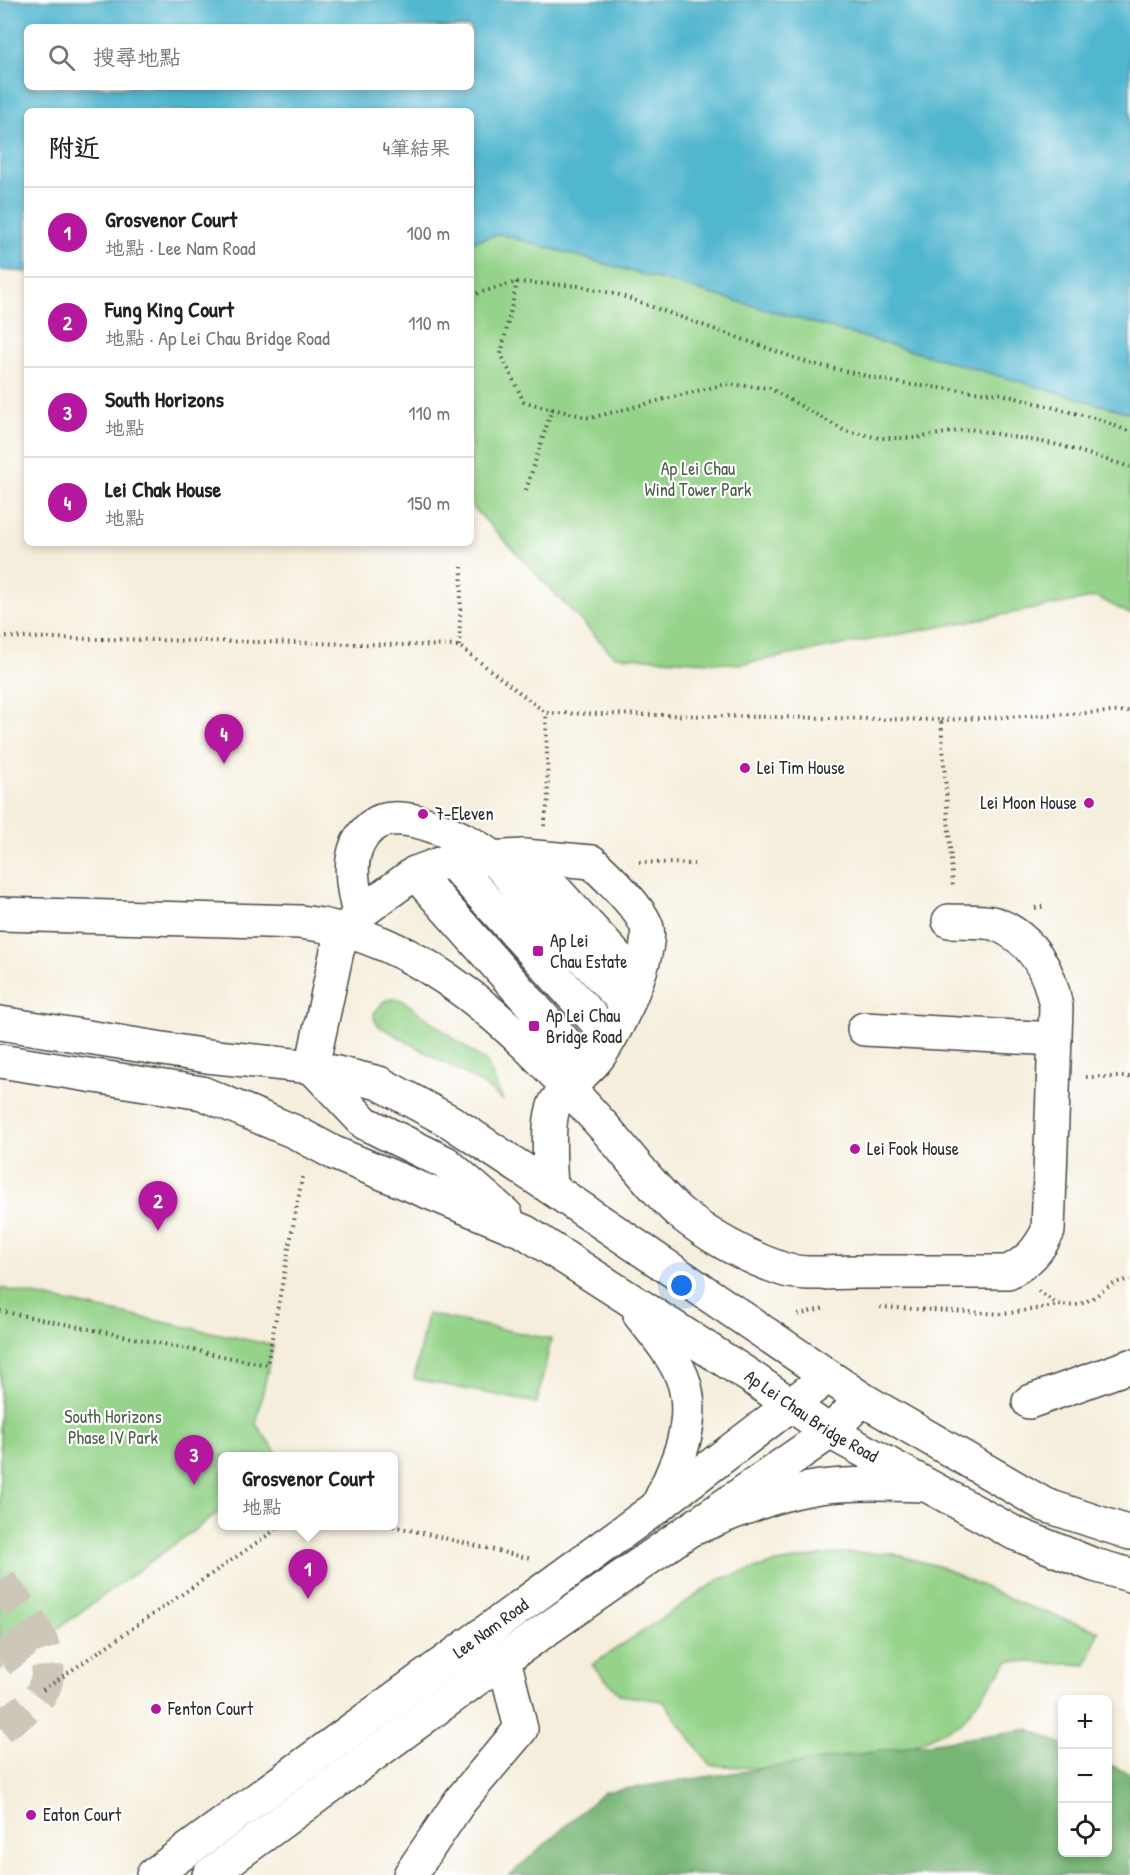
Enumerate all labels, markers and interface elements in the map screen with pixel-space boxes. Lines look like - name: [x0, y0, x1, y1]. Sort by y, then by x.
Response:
- search box: [24, 24, 474, 90]
- icon: search: [45, 41, 78, 74]
- text: 搜尋地點: [93, 42, 181, 72]
- text: 附近: [48, 130, 100, 165]
- text: 4筆結果: [383, 134, 450, 161]
- text: Grosvenor Court: [105, 204, 237, 234]
- text: 1: [64, 219, 71, 246]
- text: 100 m: [407, 219, 450, 246]
- text: 地點 · Lee Nam Road: [105, 234, 256, 261]
- text: Fung King Court: [105, 294, 234, 324]
- text: 2: [63, 309, 72, 336]
- text: 110 m: [408, 309, 450, 336]
- text: 地點 · Ap Lei Chau Bridge Road: [105, 324, 330, 351]
- text: South Horizons: [105, 384, 224, 414]
- text: 3: [63, 399, 72, 426]
- text: 110 m: [408, 399, 450, 426]
- text: 地點: [105, 414, 145, 441]
- park label: Ap Lei Chau Wind Tower Park: [645, 456, 752, 502]
- text: Lei Chak House: [105, 474, 221, 504]
- text: 4: [64, 489, 71, 516]
- text: 150 m: [407, 489, 450, 516]
- text: 地點: [105, 504, 145, 531]
- pin: 4: [204, 714, 244, 764]
- place label: Lei Tim House: [757, 755, 845, 780]
- marker: Lei Tim House: [738, 761, 752, 775]
- place label: Lei Moon House: [981, 790, 1077, 815]
- marker: Lei Moon House: [1082, 796, 1096, 810]
- place label: 7-Eleven: [435, 801, 494, 826]
- marker: 7-Eleven: [416, 807, 430, 821]
- place label: Ap Lei Chau Estate: [550, 928, 627, 974]
- marker: Ap Lei Chau Estate: [531, 944, 545, 958]
- place label: Ap Lei Chau Bridge Road: [546, 1003, 622, 1049]
- marker: Ap Lei Chau Bridge Road: [527, 1019, 541, 1033]
- place label: Lei Fook House: [867, 1136, 959, 1161]
- marker: Lei Fook House: [848, 1142, 862, 1156]
- pin: 2: [138, 1182, 178, 1231]
- your location: [667, 1271, 696, 1300]
- street label: Ap Lei Chau Bridge Road: [740, 1363, 883, 1468]
- park label: South Horizons Phase IV Park: [64, 1404, 162, 1450]
- pin: 3: [174, 1436, 214, 1485]
- popup: [218, 1452, 398, 1530]
- text: Grosvenor Court: [242, 1463, 374, 1493]
- text: 地點: [242, 1493, 282, 1520]
- pin: 1: [288, 1550, 328, 1599]
- street label: Lee Nam Road: [447, 1592, 533, 1664]
- map controls: [1058, 1695, 1112, 1857]
- button: +: [1058, 1695, 1112, 1749]
- place label: Fenton Court: [167, 1696, 254, 1721]
- marker: Fenton Court: [149, 1702, 163, 1716]
- button: −: [1058, 1749, 1112, 1803]
- place label: Eaton Court: [43, 1802, 122, 1827]
- button: locate: [1058, 1803, 1112, 1857]
- marker: Eaton Court: [24, 1808, 38, 1822]

